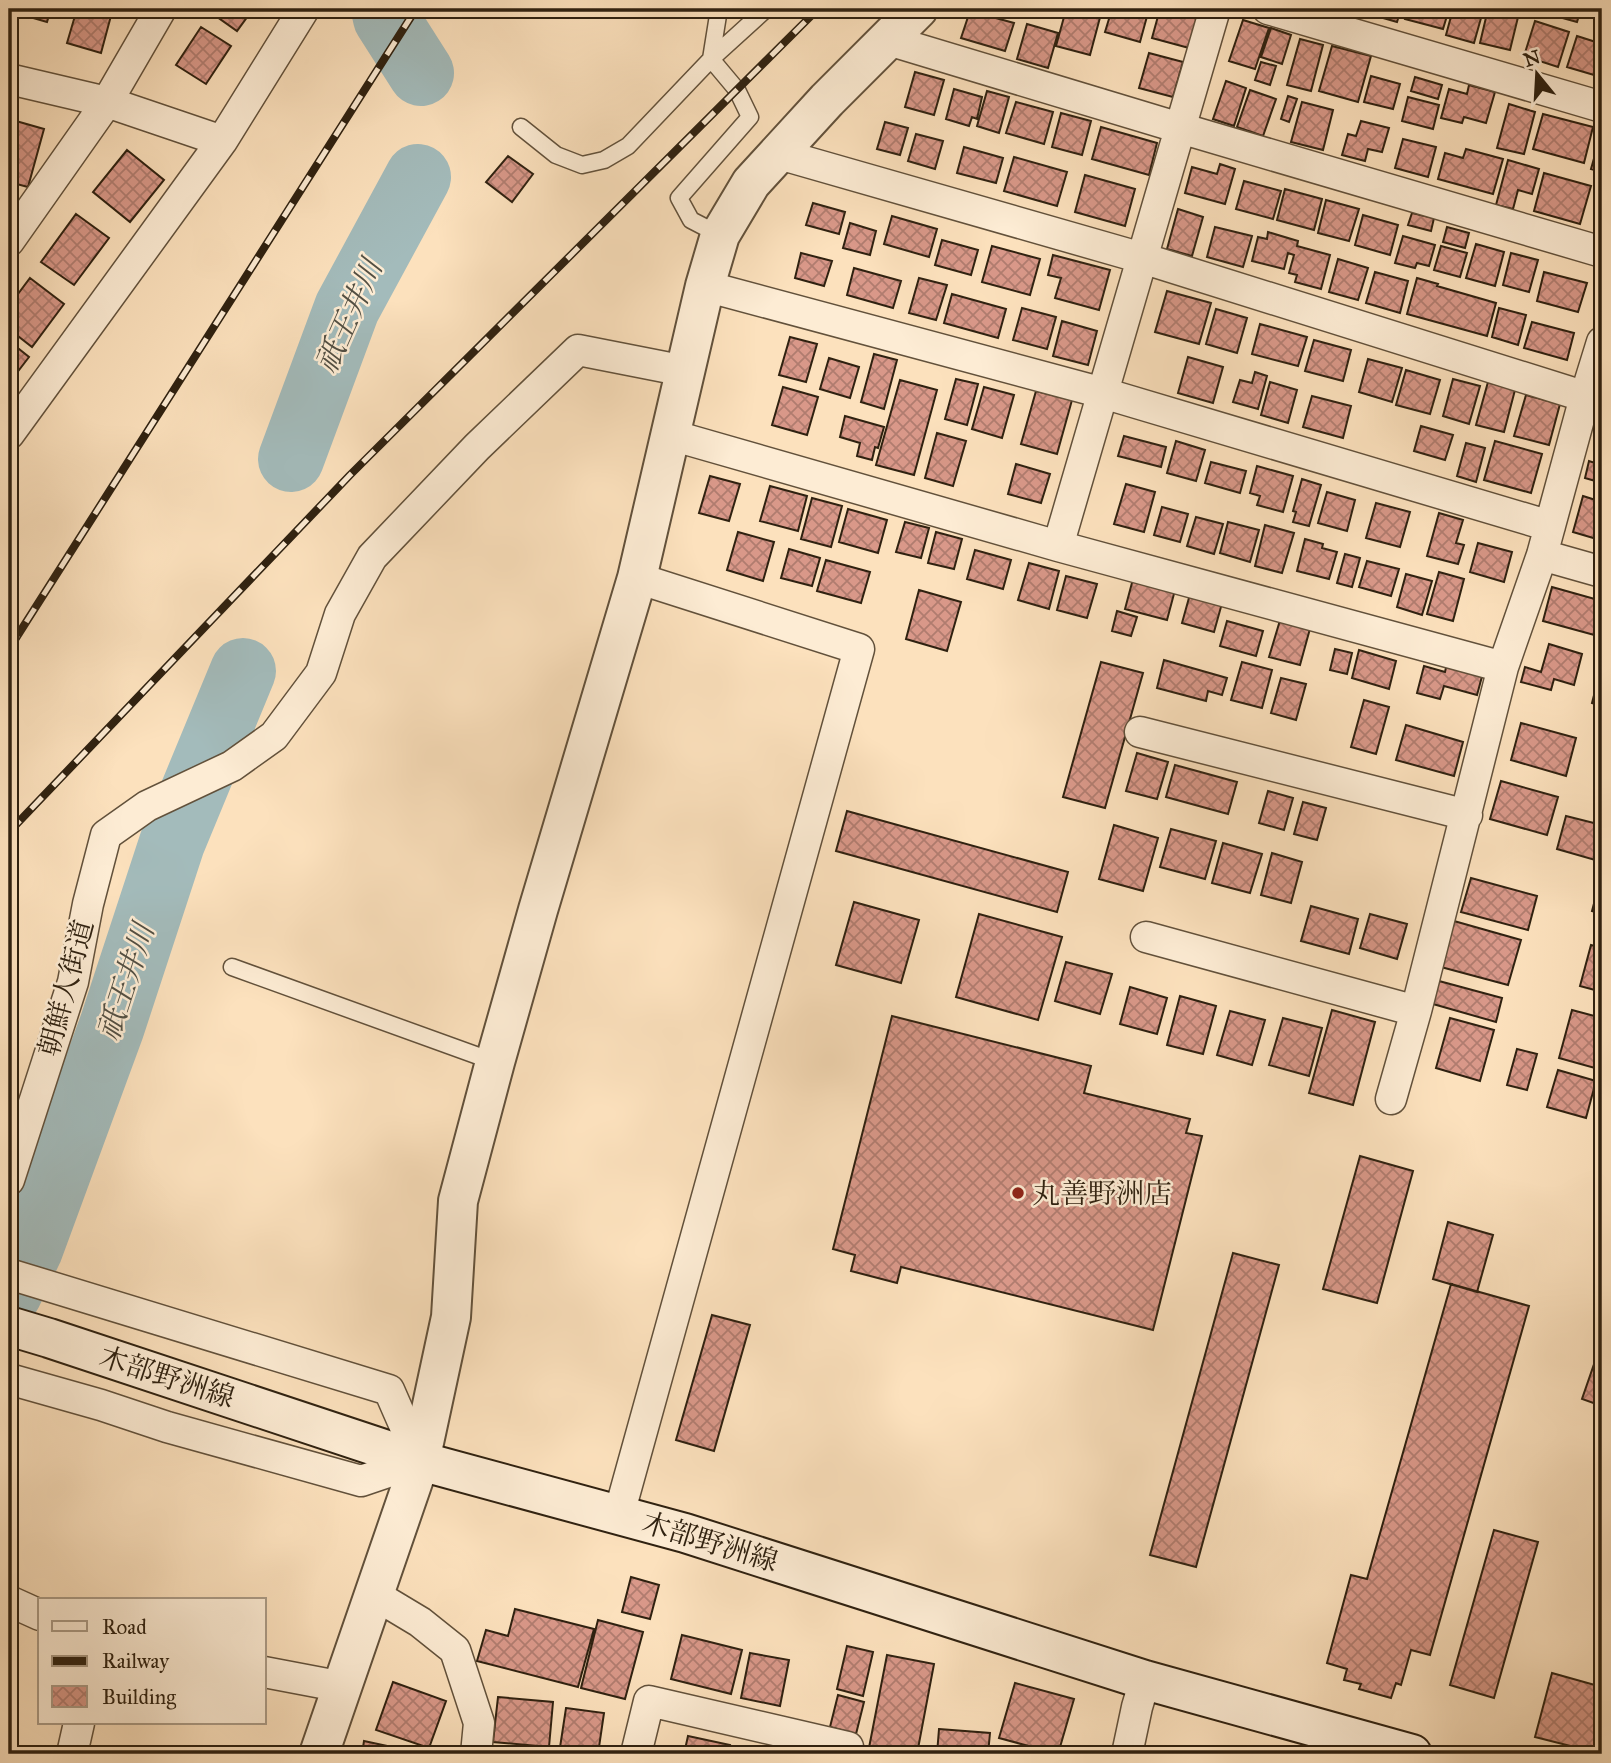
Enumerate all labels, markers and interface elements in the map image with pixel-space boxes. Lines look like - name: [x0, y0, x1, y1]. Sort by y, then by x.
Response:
- north arrow: [1502, 38, 1572, 108]
- text: N: [1521, 45, 1543, 72]
- water label: 祇王井川: [308, 251, 391, 378]
- street label: 朝鮮人街道: [31, 916, 101, 1060]
- water label: 祇王井川: [90, 917, 163, 1045]
- place label: 丸善野洲店: [1032, 1176, 1172, 1211]
- marker: 丸善野洲店: [1010, 1185, 1026, 1201]
- street label: 木部野洲線: [95, 1339, 239, 1415]
- street label: 木部野洲線: [638, 1505, 782, 1579]
- legend: [38, 1598, 266, 1724]
- text: Road: [102, 1614, 147, 1640]
- text: Railway: [102, 1648, 170, 1674]
- text: Building: [102, 1684, 176, 1710]

